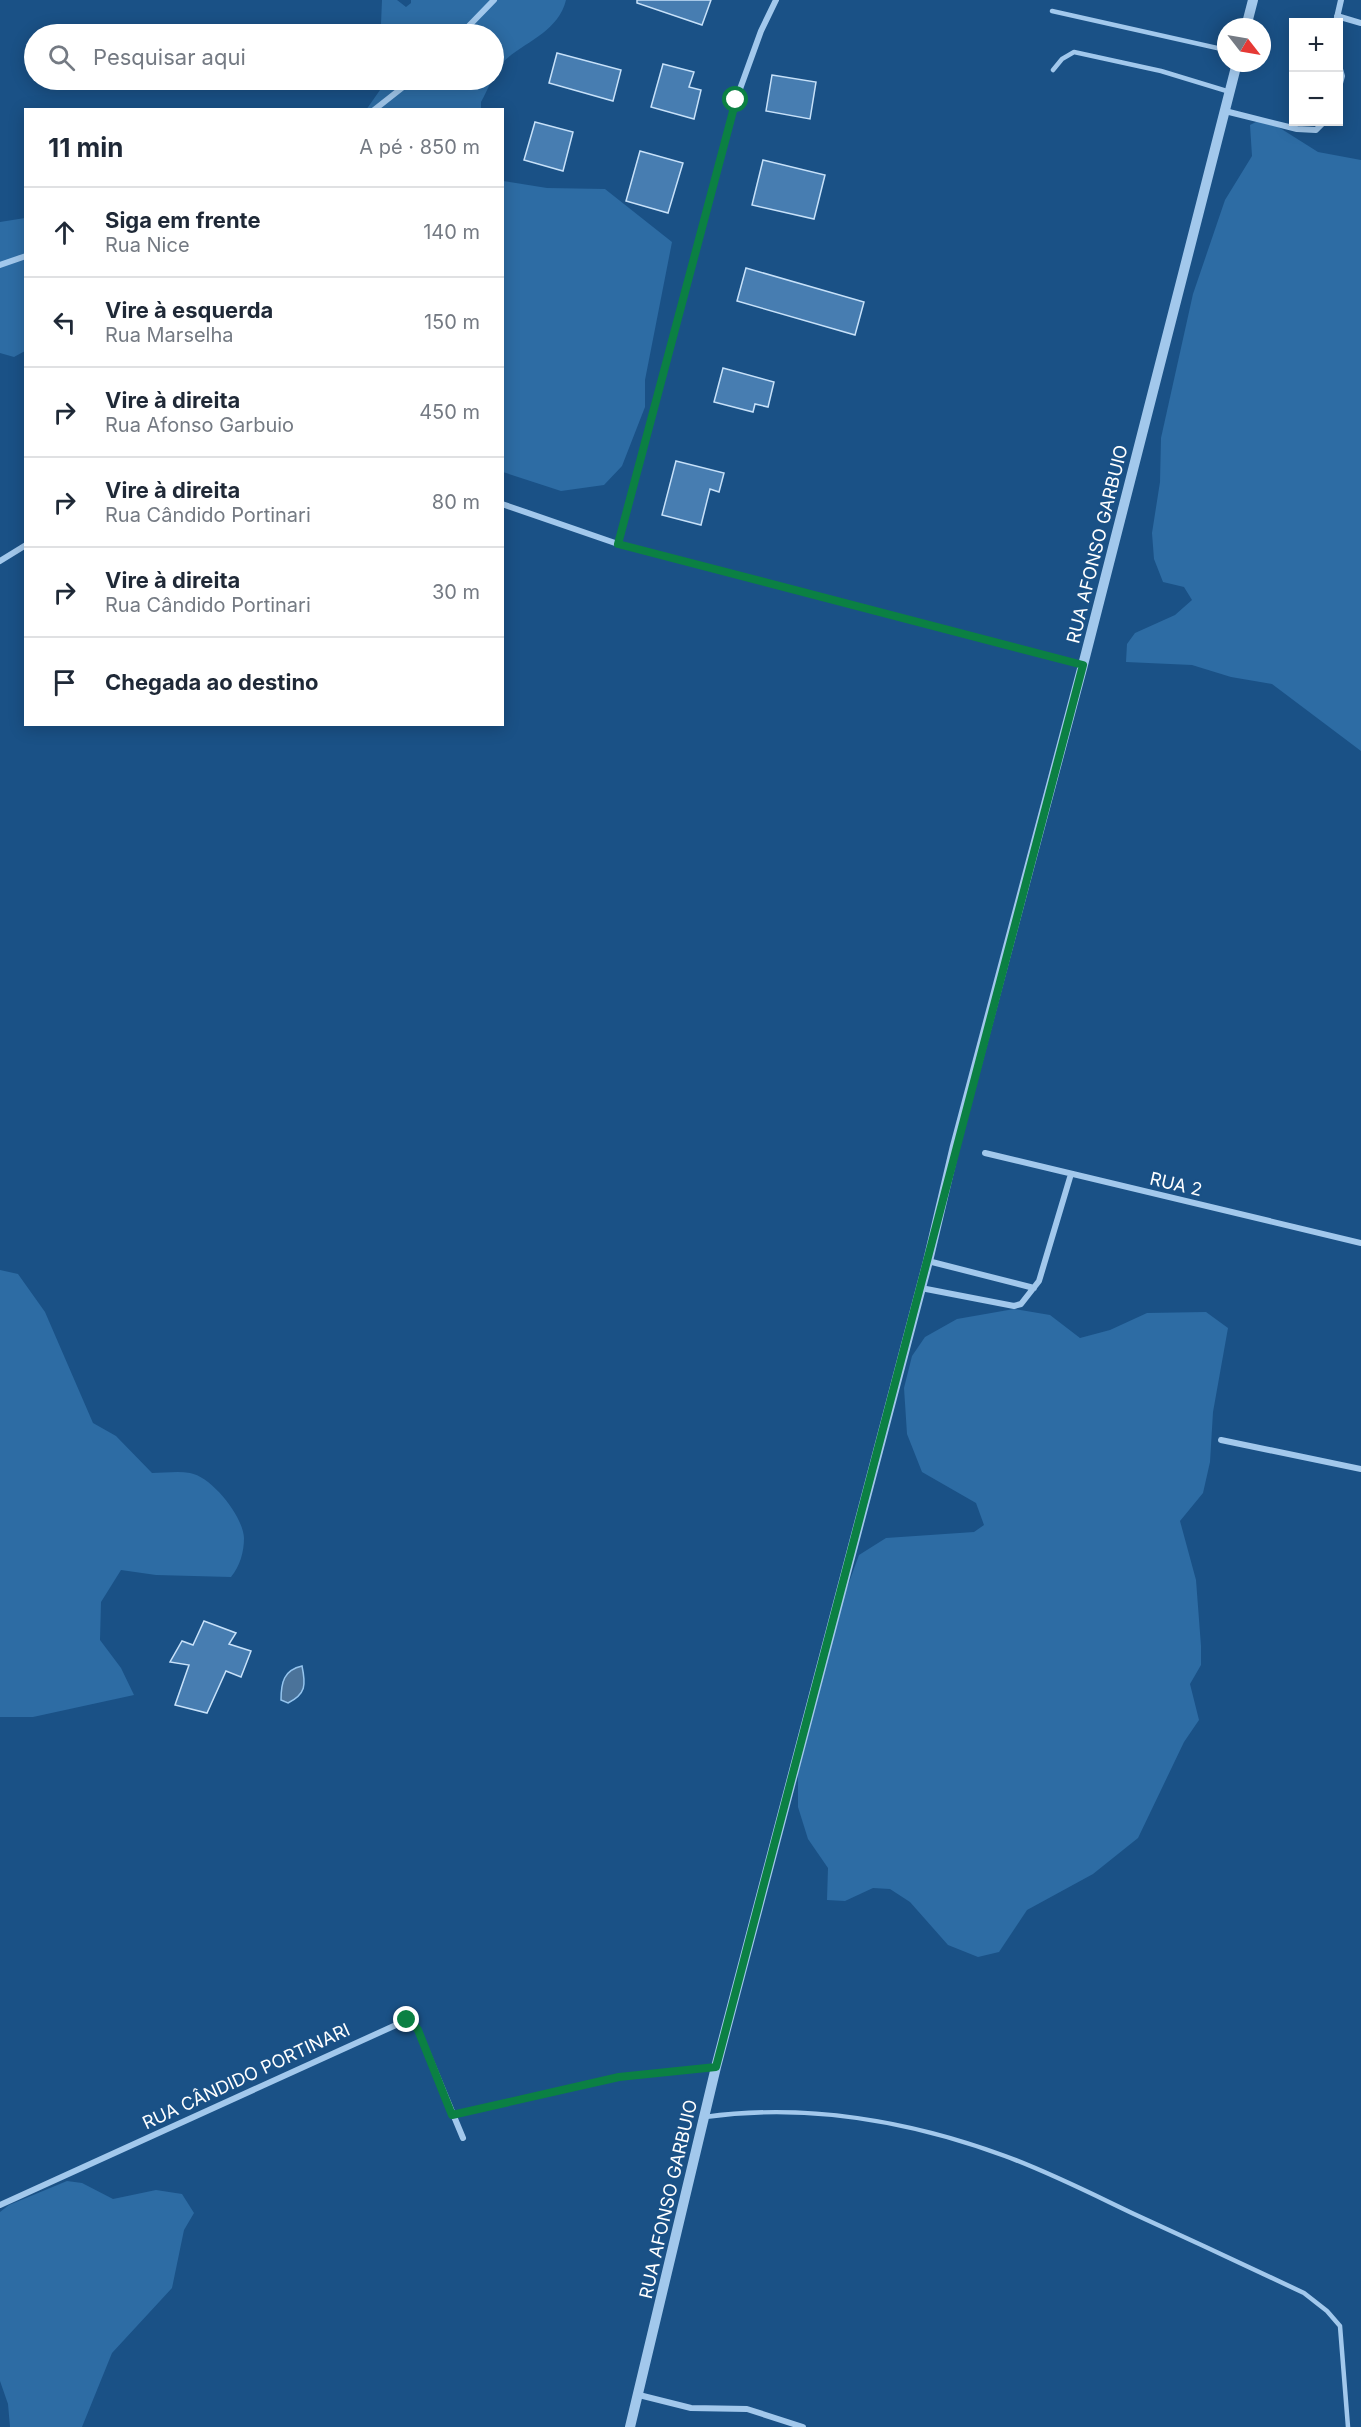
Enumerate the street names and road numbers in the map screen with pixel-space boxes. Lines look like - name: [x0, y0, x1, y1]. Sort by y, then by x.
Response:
- street label: RUA AFONSO GARBUIO: [1062, 443, 1132, 645]
- street label: RUA 2: [1148, 1168, 1204, 1200]
- street label: RUA CÂNDIDO PORTINARI: [139, 2018, 353, 2133]
- street label: RUA AFONSO GARBUIO: [635, 2097, 701, 2301]

